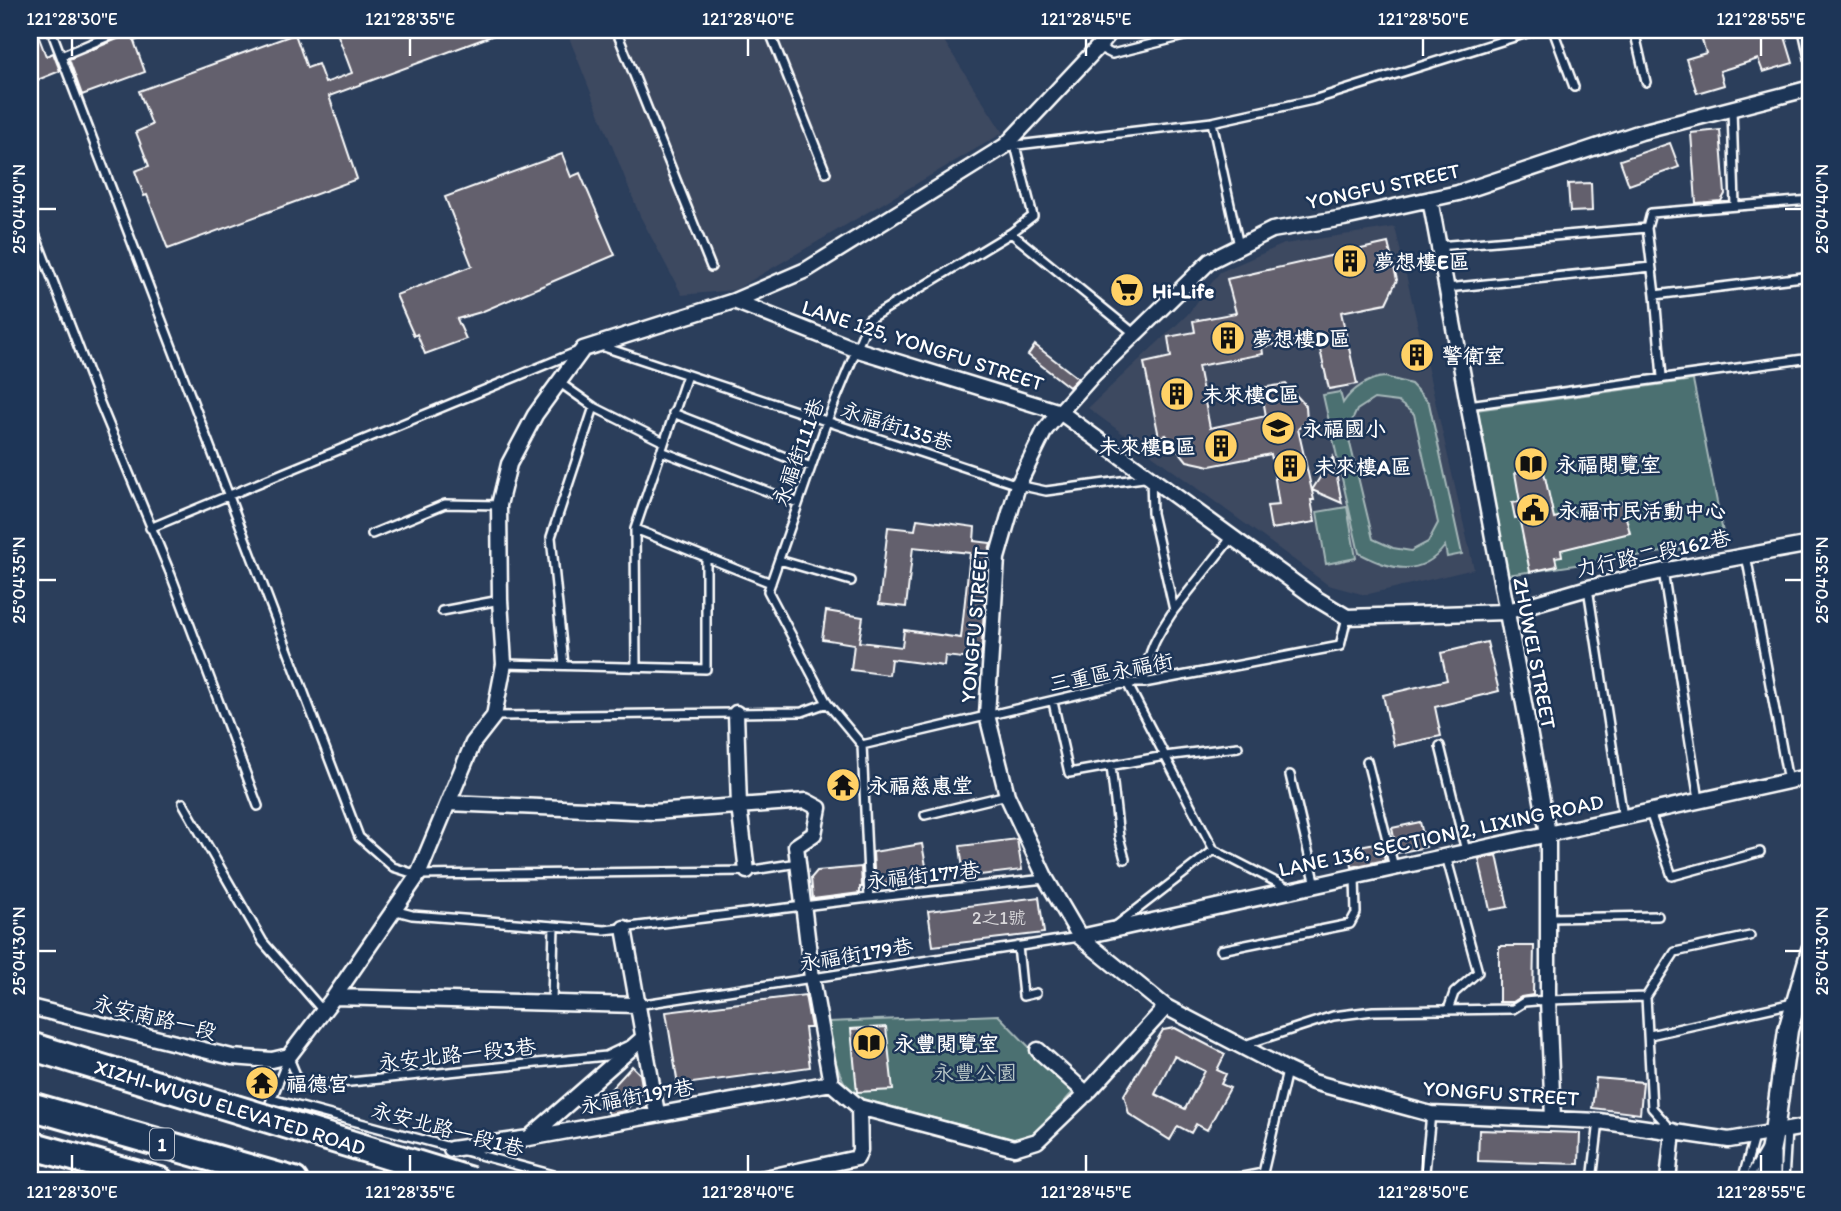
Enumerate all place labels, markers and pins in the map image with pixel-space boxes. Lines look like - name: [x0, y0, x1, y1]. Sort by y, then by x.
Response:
- building icon: 夢想樓E區: [1331, 242, 1369, 280]
- place label: 夢想樓E區: [1374, 249, 1470, 274]
- supermarket icon: Hi-Life: [1108, 271, 1146, 309]
- place label: Hi-Life: [1152, 278, 1214, 303]
- building icon: 夢想樓D區: [1209, 319, 1247, 357]
- place label: 夢想樓D區: [1252, 326, 1350, 351]
- building icon: 警衛室: [1398, 336, 1436, 374]
- place label: 警衛室: [1442, 343, 1505, 368]
- building icon: 未來樓C區: [1158, 375, 1196, 413]
- place label: 未來樓C區: [1202, 382, 1300, 407]
- school or university icon: 永福國小: [1259, 409, 1297, 447]
- place label: 永福國小: [1302, 416, 1386, 441]
- building icon: 未來樓B區: [1202, 427, 1240, 465]
- place label: 未來樓B區: [1098, 434, 1196, 459]
- library icon: 永福閱覽室: [1512, 445, 1550, 483]
- building icon: 未來樓A區: [1271, 447, 1309, 485]
- place label: 永福閱覽室: [1556, 452, 1661, 477]
- place label: 未來樓A區: [1314, 454, 1411, 479]
- public building icon: 永福市民活動中心: [1514, 491, 1552, 529]
- place label: 永福市民活動中心: [1558, 498, 1726, 523]
- temple icon: 永福慈惠堂: [824, 766, 862, 804]
- place label: 永福慈惠堂: [868, 773, 973, 798]
- library icon: 永豐閱覽室: [850, 1024, 888, 1062]
- place label: 永豐閱覽室: [894, 1031, 999, 1056]
- temple icon: 福德宮: [243, 1064, 281, 1102]
- place label: 福德宮: [286, 1071, 349, 1096]

